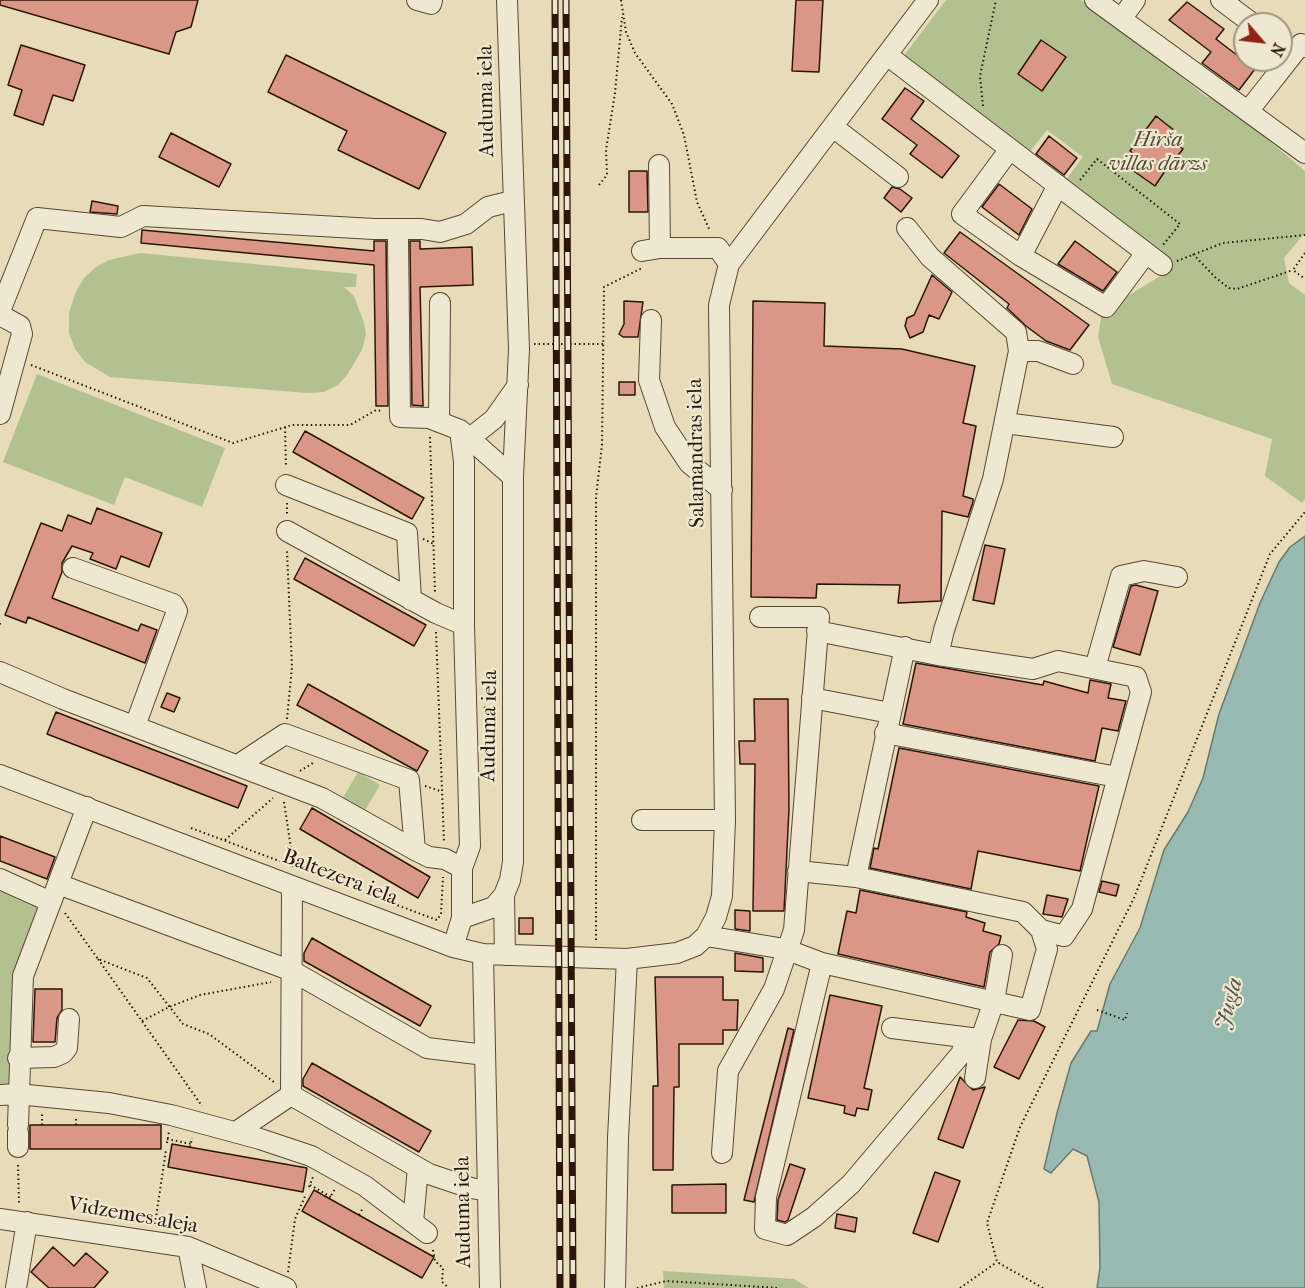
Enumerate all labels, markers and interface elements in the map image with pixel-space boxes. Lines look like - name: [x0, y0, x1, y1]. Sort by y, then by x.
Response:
- north arrow: [1233, 12, 1293, 72]
- text: N: [1266, 40, 1289, 60]
- street label: Auduma iela: [473, 45, 501, 157]
- park label: Hirša villas dārzs: [1109, 128, 1207, 178]
- street label: Salamandras iela: [683, 378, 711, 528]
- street label: Auduma iela: [476, 670, 504, 782]
- street label: Baltezera iela: [279, 844, 401, 912]
- water label: Jugla: [1210, 975, 1250, 1033]
- street label: Auduma iela: [450, 1156, 478, 1268]
- street label: Vidzemes aleja: [66, 1192, 200, 1240]

